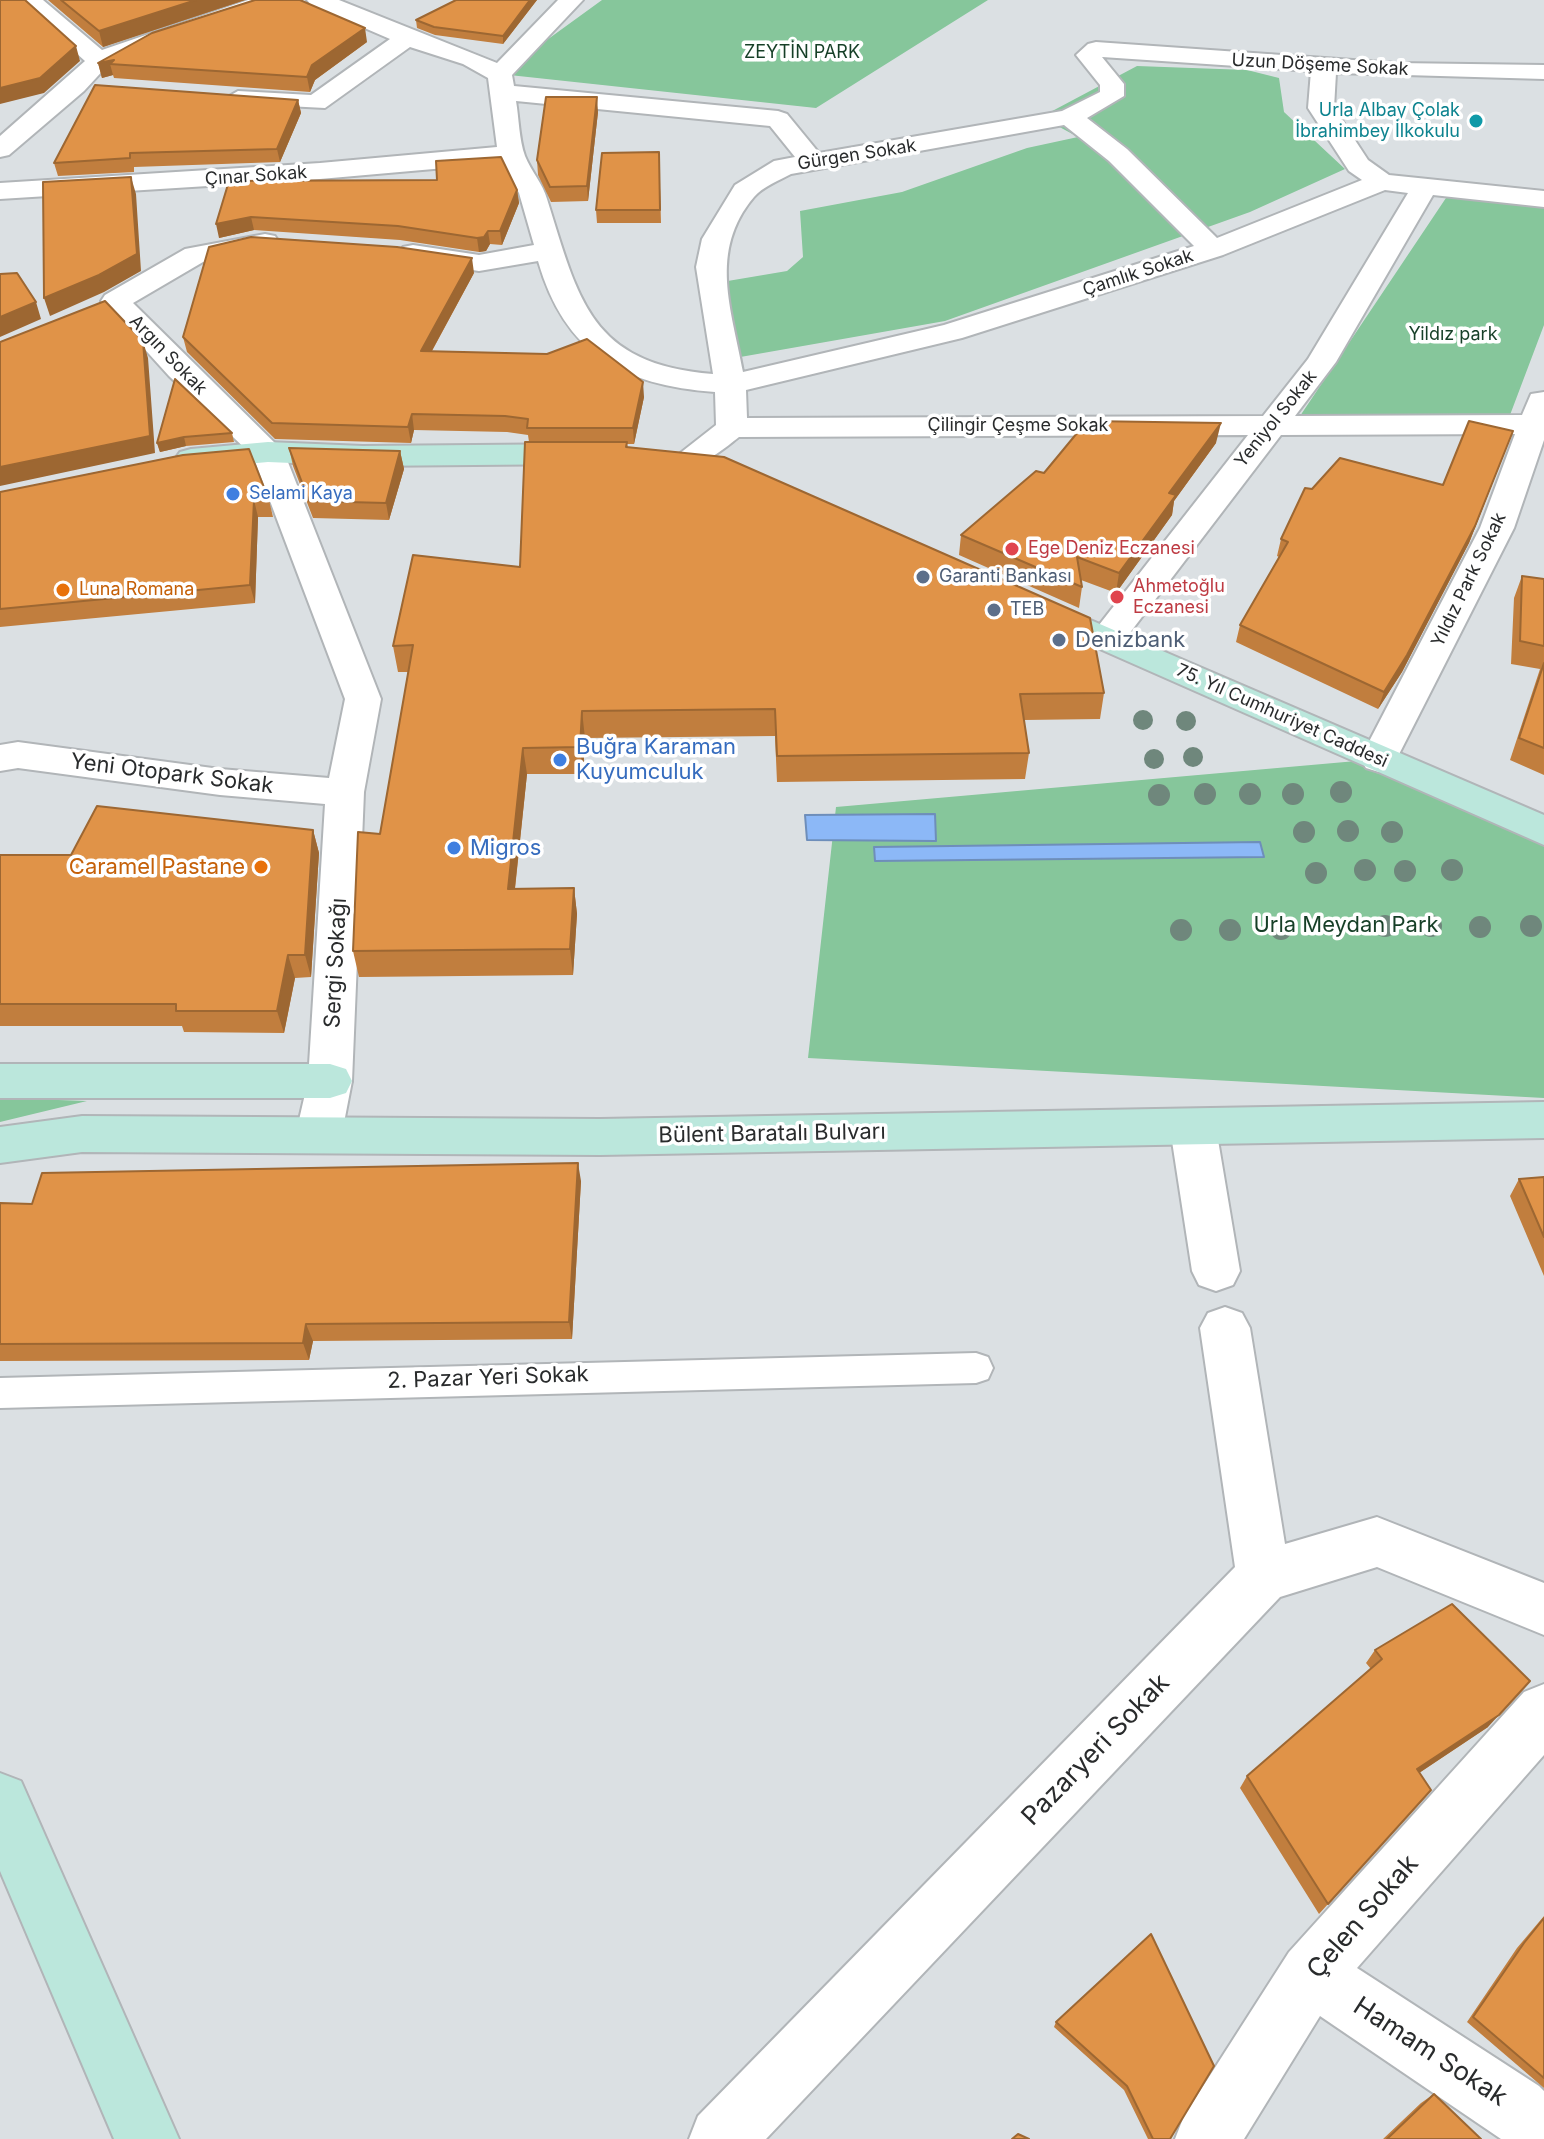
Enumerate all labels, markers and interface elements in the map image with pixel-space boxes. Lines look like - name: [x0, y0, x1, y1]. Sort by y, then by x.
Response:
- park label: ZEYTİN PARK: [744, 42, 860, 64]
- street label: Uzun Döşeme Sokak: [1231, 50, 1409, 80]
- place label: Urla Albay Çolak İbrahimbey İlkokulu: [1295, 100, 1460, 142]
- marker: Urla Albay Çolak İbrahimbey İlkokulu: [1467, 112, 1485, 130]
- street label: Gürgen Sokak: [796, 135, 918, 175]
- street label: Çınar Sokak: [204, 162, 308, 190]
- street label: Çamlık Sokak: [1080, 245, 1196, 301]
- street label: Argın Sokak: [125, 311, 211, 399]
- park label: Yildız park: [1408, 324, 1498, 346]
- street label: Yeniyol Sokak: [1230, 366, 1322, 472]
- street label: Çilingir Çeşme Sokak: [928, 415, 1108, 437]
- place label: Selami Kaya: [249, 483, 353, 505]
- marker: Selami Kaya: [224, 485, 242, 503]
- street label: Yıldız Park Sokak: [1427, 509, 1511, 651]
- place label: Ege Deniz Eczanesi: [1028, 538, 1195, 560]
- marker: Ege Deniz Eczanesi: [1003, 540, 1021, 558]
- place label: Garanti Bankası: [939, 566, 1072, 588]
- marker: Garanti Bankası: [914, 568, 932, 586]
- place label: Ahmetoğlu Eczanesi: [1133, 576, 1225, 618]
- place label: Luna Romana: [79, 579, 194, 601]
- marker: Luna Romana: [54, 581, 72, 599]
- marker: Ahmetoğlu Eczanesi: [1108, 588, 1126, 606]
- place label: TEB: [1010, 599, 1044, 621]
- marker: TEB: [985, 601, 1003, 619]
- place label: Denizbank: [1075, 627, 1185, 653]
- marker: Denizbank: [1050, 631, 1068, 649]
- street label: 75. Yıl Cumhuriyet Caddesi: [1173, 659, 1391, 773]
- place label: Buğra Karaman Kuyumculuk: [576, 734, 736, 786]
- street label: Yeni Otopark Sokak: [69, 748, 275, 800]
- marker: Buğra Karaman Kuyumculuk: [551, 751, 569, 769]
- place label: Migros: [470, 835, 541, 861]
- marker: Migros: [445, 839, 463, 857]
- place label: Caramel Pastane: [69, 854, 245, 880]
- marker: Caramel Pastane: [252, 858, 270, 876]
- street label: Sergi Sokağı: [319, 897, 353, 1029]
- park label: Urla Meydan Park: [1253, 912, 1439, 938]
- street label: Bülent Baratalı Bulvarı: [658, 1119, 886, 1149]
- street label: 2. Pazar Yeri Sokak: [387, 1361, 589, 1395]
- street label: Pazaryeri Sokak: [1016, 1668, 1176, 1832]
- street label: Çelen Sokak: [1301, 1849, 1425, 1985]
- street label: Hamam Sokak: [1347, 1991, 1513, 2113]

